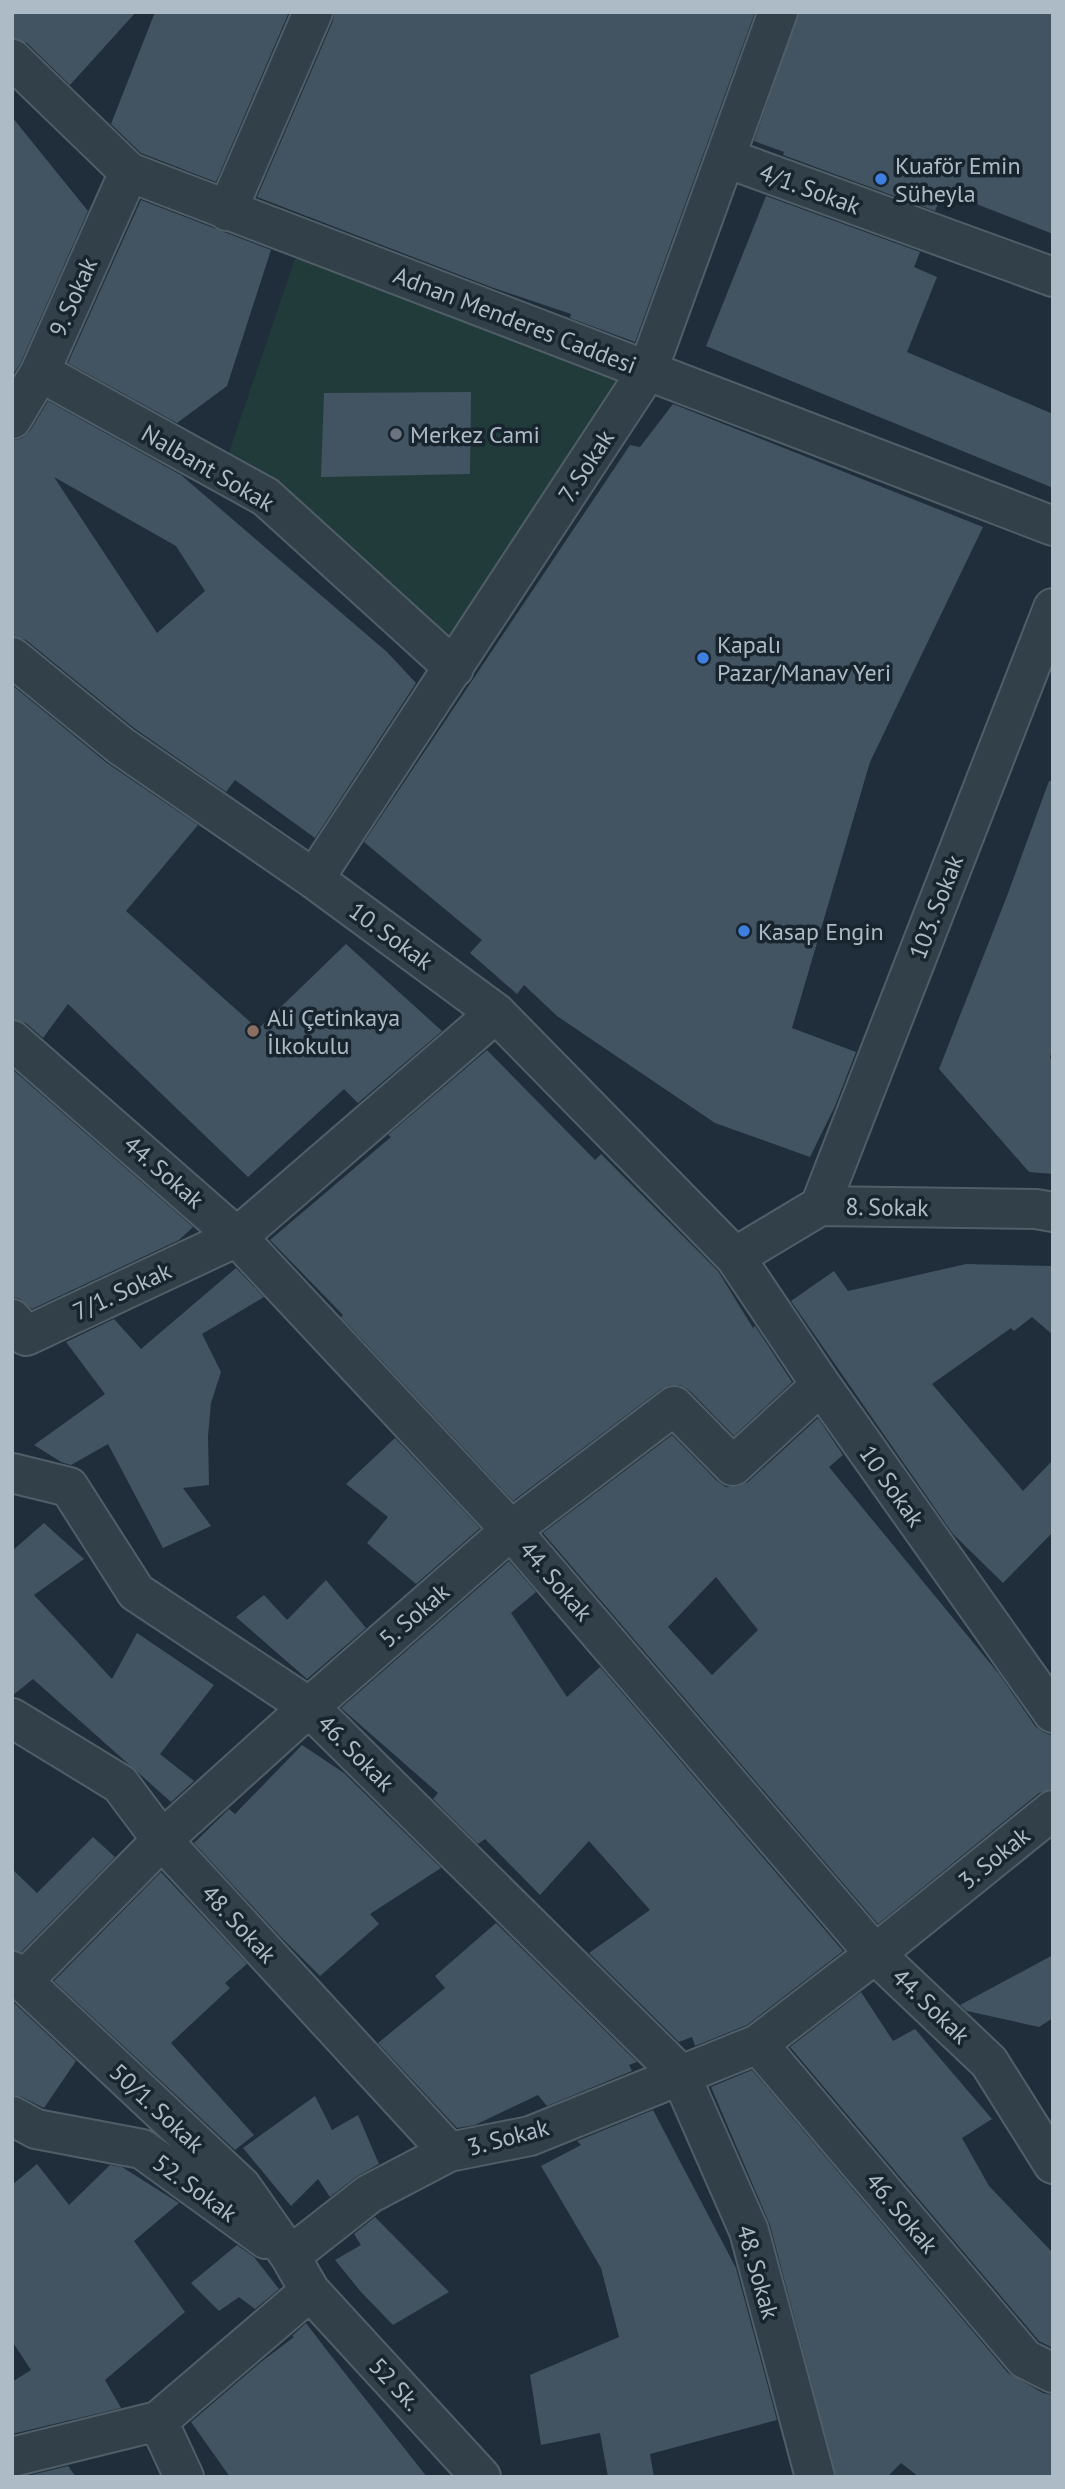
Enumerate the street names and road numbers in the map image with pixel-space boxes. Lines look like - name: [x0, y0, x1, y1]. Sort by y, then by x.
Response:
- street label: 4/1. Sokak: [755, 157, 865, 222]
- street label: 9. Sokak: [42, 252, 104, 341]
- street label: Adnan Menderes Caddesi: [389, 259, 641, 381]
- street label: Nalbant Sokak: [136, 418, 280, 519]
- street label: 7. Sokak: [551, 423, 621, 508]
- street label: 103. Sokak: [902, 850, 970, 964]
- street label: 10. Sokak: [343, 895, 439, 977]
- street label: 44. Sokak: [117, 1129, 211, 1216]
- street label: 8. Sokak: [845, 1191, 929, 1223]
- street label: 7/1. Sokak: [68, 1255, 177, 1327]
- street label: 10 Sokak: [853, 1439, 932, 1533]
- street label: 44. Sokak: [513, 1534, 600, 1628]
- street label: 5. Sokak: [372, 1576, 456, 1654]
- street label: 46. Sokak: [311, 1708, 401, 1798]
- street label: 3. Sokak: [952, 1819, 1036, 1896]
- street label: 48. Sokak: [195, 1878, 284, 1970]
- street label: 44. Sokak: [886, 1961, 977, 2051]
- street label: 50/1. Sokak: [103, 2056, 211, 2160]
- street label: 3. Sokak: [464, 2111, 553, 2163]
- street label: 52. Sokak: [147, 2147, 243, 2229]
- street label: 46. Sokak: [859, 2166, 945, 2260]
- street label: 48. Sokak: [730, 2221, 786, 2323]
- street label: 52 Sk.: [363, 2351, 427, 2417]

